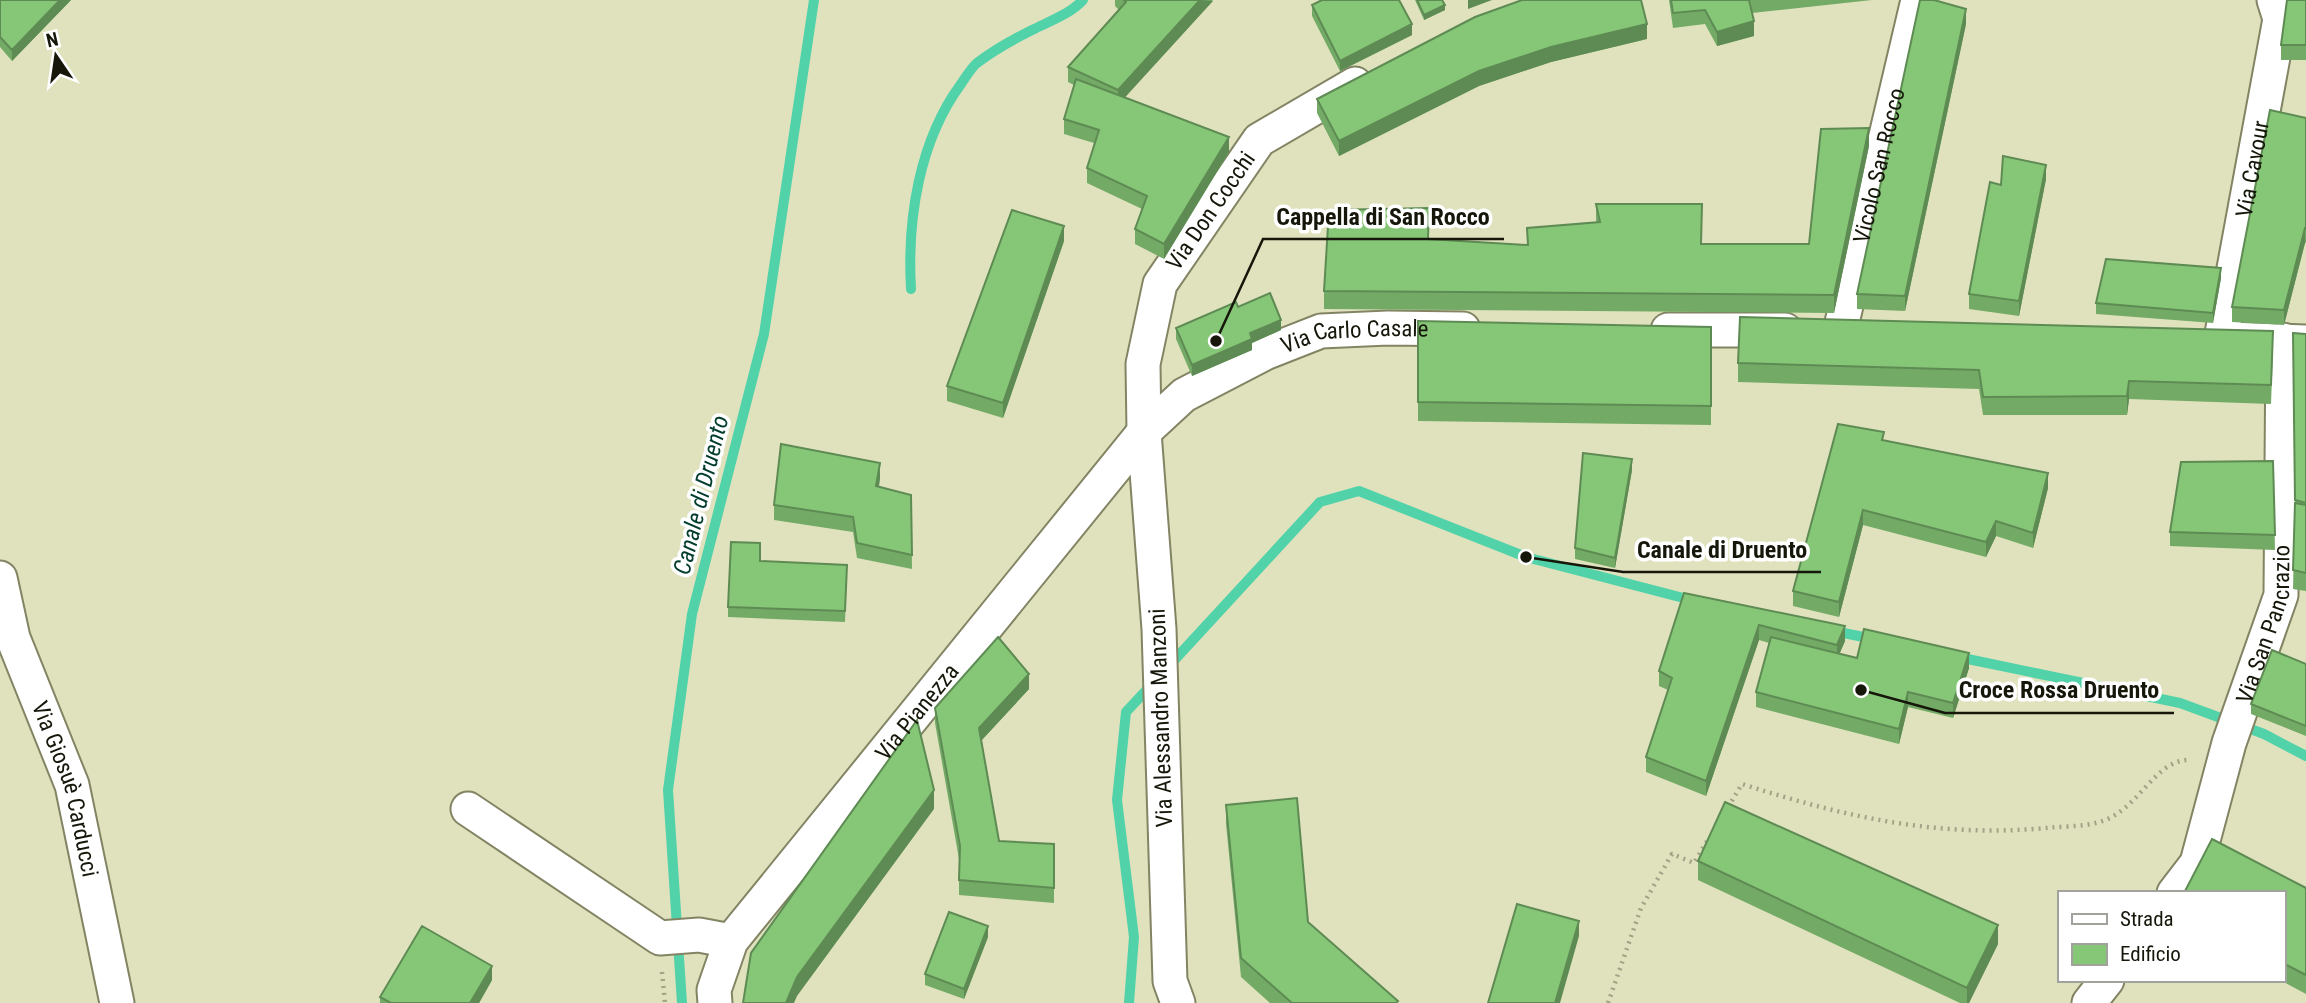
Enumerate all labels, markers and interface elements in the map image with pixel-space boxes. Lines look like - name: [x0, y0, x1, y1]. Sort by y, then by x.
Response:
- north arrow: [21, 21, 91, 91]
- text: N: [44, 27, 61, 52]
- street label: Vicolo San Rocco: [1848, 85, 1910, 246]
- street label: Via Cavour: [2230, 118, 2275, 219]
- street label: Via Don Cocchi: [1160, 146, 1261, 275]
- callout: Cappella di San Rocco: [1263, 194, 1504, 239]
- text: Cappella di San Rocco: [1276, 203, 1490, 231]
- street label: Via Carlo Casale: [1277, 314, 1429, 359]
- water label: Canale di Druento: [668, 413, 734, 577]
- callout: Canale di Druento: [1623, 527, 1821, 572]
- text: Canale di Druento: [1637, 536, 1807, 564]
- street label: Via San Pancrazio: [2231, 545, 2295, 707]
- street label: Via Alessandro Manzoni: [1144, 608, 1178, 828]
- street label: Via Pianezza: [870, 658, 964, 766]
- callout: Croce Rossa Druento: [1945, 668, 2174, 713]
- text: Croce Rossa Druento: [1959, 676, 2159, 704]
- street label: Via Giosuè Carducci: [26, 697, 104, 879]
- legend: [2058, 891, 2285, 982]
- text: Strada: [2120, 907, 2174, 931]
- text: Edificio: [2120, 942, 2181, 966]

